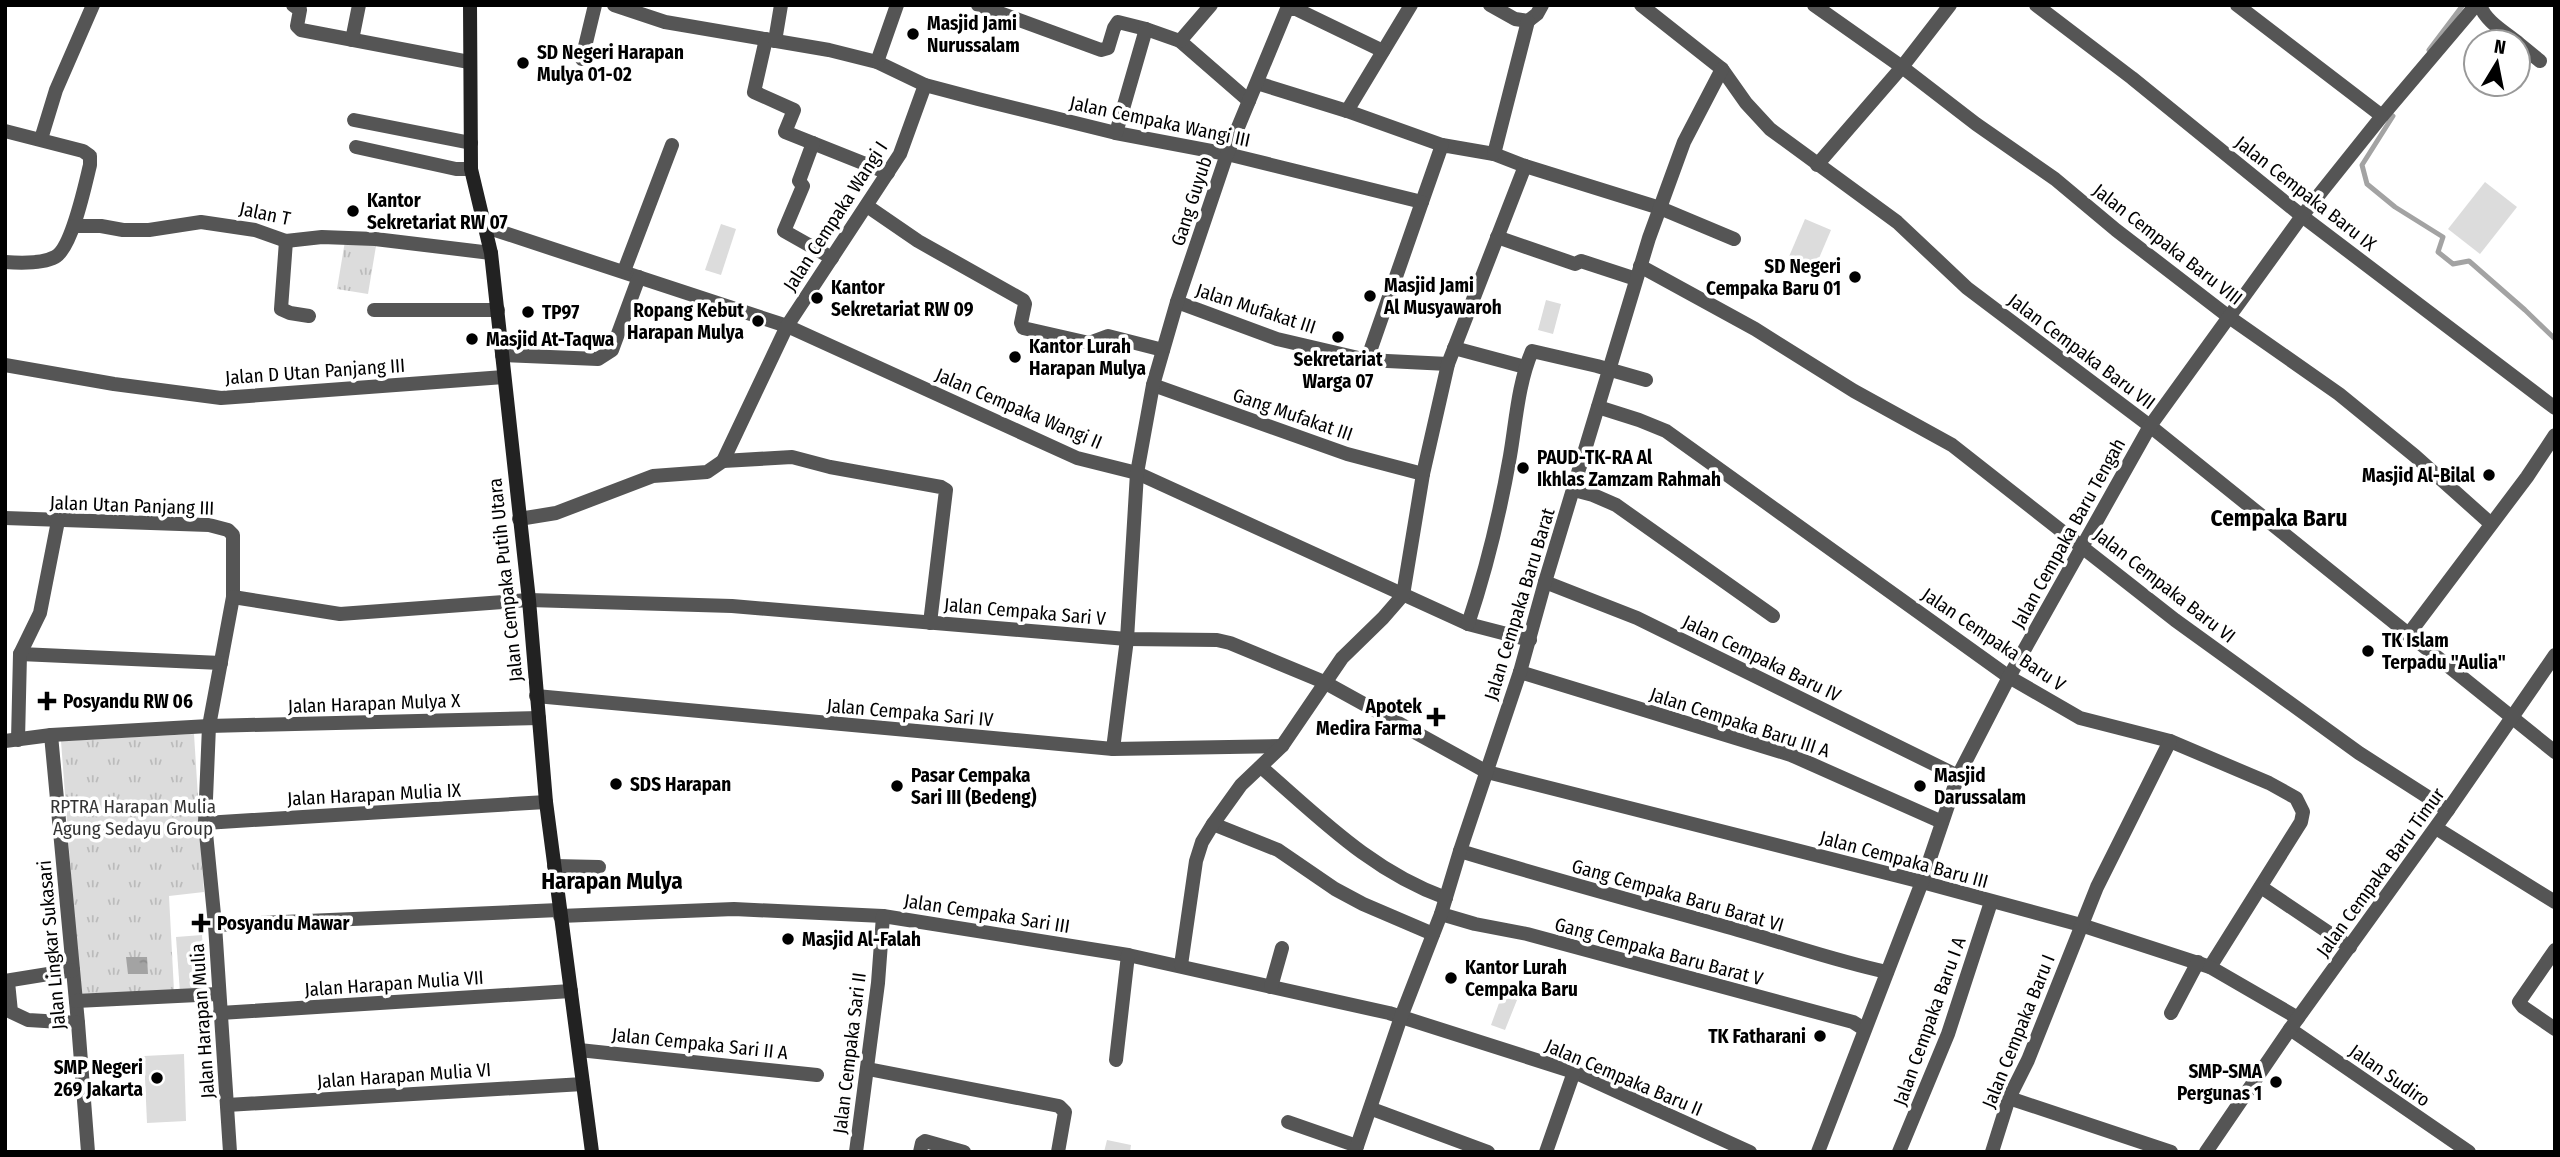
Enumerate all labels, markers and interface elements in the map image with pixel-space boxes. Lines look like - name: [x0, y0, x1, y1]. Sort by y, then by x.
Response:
- place label: Masjid Jami Nurussalam: [927, 12, 1020, 57]
- marker: Masjid Jami Nurussalam: [905, 26, 921, 42]
- north arrow: [2462, 28, 2532, 98]
- text: N: [2492, 34, 2507, 59]
- place label: SD Negeri Harapan Mulya 01-02: [537, 41, 684, 86]
- marker: SD Negeri Harapan Mulya 01-02: [515, 55, 531, 71]
- street label: Jalan Cempaka Wangi III: [1068, 91, 1252, 152]
- street label: Jalan Cempaka Baru IX: [2230, 131, 2381, 256]
- street label: Jalan Cempaka Wangi I: [778, 137, 892, 296]
- street label: Gang Guyub: [1166, 153, 1217, 249]
- street label: Jalan Cempaka Baru VIII: [2088, 179, 2247, 310]
- place label: Kantor Sekretariat RW 07: [367, 189, 508, 234]
- street label: Jalan T: [237, 197, 293, 230]
- marker: Kantor Sekretariat RW 07: [345, 203, 361, 219]
- place label: SD Negeri Cempaka Baru 01: [1706, 255, 1841, 300]
- marker: SD Negeri Cempaka Baru 01: [1847, 269, 1863, 285]
- place label: Masjid Jami Al Musyawaroh: [1383, 274, 1502, 319]
- place label: Kantor Sekretariat RW 09: [831, 276, 974, 321]
- street label: Jalan Mufakat III: [1193, 278, 1319, 339]
- marker: Masjid Jami Al Musyawaroh: [1362, 288, 1378, 304]
- street label: Jalan Cempaka Baru VII: [2004, 289, 2160, 414]
- marker: Kantor Sekretariat RW 09: [809, 290, 825, 306]
- place label: Ropang Kebut Harapan Mulya: [627, 299, 744, 344]
- place label: TP97: [542, 301, 579, 324]
- marker: TP97: [520, 304, 536, 320]
- marker: Ropang Kebut Harapan Mulya: [750, 313, 766, 329]
- place label: Masjid At-Taqwa: [486, 328, 614, 351]
- marker: Sekretariat Warga 07: [1330, 329, 1346, 345]
- marker: Masjid At-Taqwa: [464, 331, 480, 347]
- place label: Kantor Lurah Harapan Mulya: [1029, 335, 1146, 380]
- place label: Sekretariat Warga 07: [1293, 348, 1383, 393]
- marker: Kantor Lurah Harapan Mulya: [1007, 349, 1023, 365]
- street label: Jalan D Utan Panjang III: [224, 354, 406, 389]
- street label: Jalan Cempaka Wangi II: [932, 363, 1106, 454]
- street label: Gang Mufakat III: [1230, 383, 1356, 446]
- street label: Jalan Cempaka Baru Tengah: [2007, 434, 2130, 632]
- place label: PAUD-TK-RA Al Ikhlas Zamzam Rahmah: [1537, 446, 1721, 491]
- marker: PAUD-TK-RA Al Ikhlas Zamzam Rahmah: [1515, 460, 1531, 476]
- place label: Masjid Al-Bilal: [2362, 464, 2476, 487]
- marker: Masjid Al-Bilal: [2481, 467, 2497, 483]
- street label: Jalan Cempaka Putih Utara: [483, 477, 528, 683]
- street label: Jalan Utan Panjang III: [49, 491, 215, 520]
- street label: Jalan Cempaka Baru Barat: [1479, 504, 1560, 703]
- district label: Cempaka Baru: [2211, 504, 2347, 532]
- street label: Jalan Cempaka Baru VI: [2089, 523, 2240, 648]
- street label: Jalan Cempaka Baru V: [1918, 583, 2070, 696]
- street label: Jalan Cempaka Sari V: [943, 593, 1107, 630]
- street label: Jalan Cempaka Baru IV: [1679, 610, 1845, 707]
- place label: TK Islam Terpadu "Aulia": [2382, 629, 2506, 674]
- marker: TK Islam Terpadu "Aulia": [2360, 643, 2376, 659]
- street label: Jalan Cempaka Baru III A: [1647, 682, 1833, 762]
- street label: Jalan Harapan Mulya X: [287, 689, 461, 718]
- place label: Posyandu RW 06: [63, 690, 193, 713]
- marker: Posyandu RW 06: [37, 691, 57, 711]
- street label: Jalan Cempaka Sari IV: [826, 694, 995, 731]
- place label: Apotek Medira Farma: [1316, 695, 1422, 740]
- marker: Apotek Medira Farma: [1428, 709, 1444, 725]
- place label: Pasar Cempaka Sari III (Bedeng): [911, 764, 1037, 809]
- place label: Masjid Darussalam: [1934, 764, 2026, 809]
- place label: SDS Harapan: [630, 773, 731, 796]
- marker: SDS Harapan: [608, 776, 624, 792]
- street label: Jalan Harapan Mulia IX: [286, 778, 462, 811]
- marker: Pasar Cempaka Sari III (Bedeng): [889, 778, 905, 794]
- marker: Masjid Darussalam: [1912, 778, 1928, 794]
- street label: Jalan Cempaka Baru Timur: [2311, 783, 2450, 961]
- park label: RPTRA Harapan Mulia Agung Sedayu Group: [50, 795, 216, 840]
- street label: Jalan Cempaka Baru III: [1817, 826, 1991, 893]
- street label: Gang Cempaka Baru Barat VI: [1569, 854, 1787, 937]
- street label: Jalan Lingkar Sukasari: [33, 859, 70, 1031]
- district label: Harapan Mulya: [541, 867, 683, 895]
- street label: Jalan Cempaka Sari III: [902, 889, 1071, 938]
- place label: Posyandu Mawar: [217, 912, 350, 935]
- marker: Posyandu Mawar: [191, 913, 211, 933]
- street label: Gang Cempaka Baru Barat V: [1552, 913, 1766, 990]
- place label: Masjid Al-Falah: [802, 928, 921, 951]
- marker: Masjid Al-Falah: [780, 931, 796, 947]
- street label: Jalan Cempaka Baru I A: [1888, 934, 1971, 1109]
- street label: Jalan Harapan Mulia: [186, 943, 219, 1099]
- street label: Jalan Cempaka Baru I: [1977, 951, 2060, 1111]
- place label: Kantor Lurah Cempaka Baru: [1465, 956, 1578, 1001]
- street label: Jalan Harapan Mulia VII: [304, 966, 484, 1001]
- marker: Kantor Lurah Cempaka Baru: [1443, 970, 1459, 986]
- street label: Jalan Cempaka Sari II: [828, 971, 871, 1135]
- street label: Jalan Cempaka Sari II A: [611, 1023, 789, 1064]
- place label: TK Fatharani: [1708, 1025, 1806, 1048]
- marker: TK Fatharani: [1812, 1028, 1828, 1044]
- street label: Jalan Cempaka Baru II: [1542, 1034, 1706, 1121]
- street label: Jalan Sudiro: [2345, 1039, 2435, 1112]
- place label: SMP Negeri 269 Jakarta: [53, 1056, 143, 1101]
- street label: Jalan Harapan Mulia VI: [316, 1058, 492, 1093]
- place label: SMP-SMA Pergunas 1: [2177, 1060, 2263, 1105]
- marker: SMP Negeri 269 Jakarta: [149, 1070, 165, 1086]
- marker: SMP-SMA Pergunas 1: [2268, 1074, 2284, 1090]

